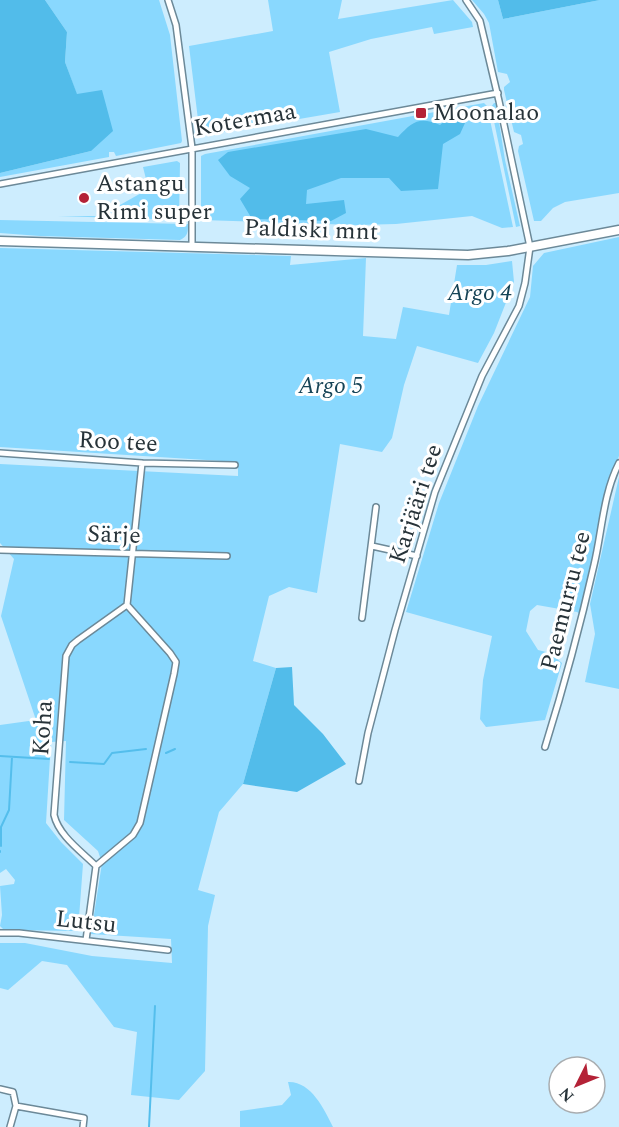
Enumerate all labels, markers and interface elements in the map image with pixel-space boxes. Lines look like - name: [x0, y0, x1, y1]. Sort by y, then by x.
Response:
- street label: Kotermaa: [191, 93, 299, 147]
- place label: Moonalao: [433, 95, 539, 131]
- marker: Moonalao: [414, 106, 428, 120]
- place label: Astangu Rimi super: [96, 166, 212, 230]
- marker: Astangu Rimi super: [77, 191, 91, 205]
- street label: Paldiski mnt: [243, 210, 379, 250]
- park label: Argo 4: [446, 275, 513, 311]
- park label: Argo 5: [297, 368, 364, 404]
- street label: Roo tee: [77, 422, 159, 462]
- street label: Karjääri tee: [380, 440, 452, 568]
- street label: Särje: [87, 516, 141, 554]
- street label: Paemurru tee: [531, 527, 601, 675]
- street label: Koha: [23, 699, 63, 757]
- street label: Lutsu: [54, 901, 118, 943]
- north arrow: [547, 1055, 607, 1115]
- text: N: [554, 1082, 580, 1108]

